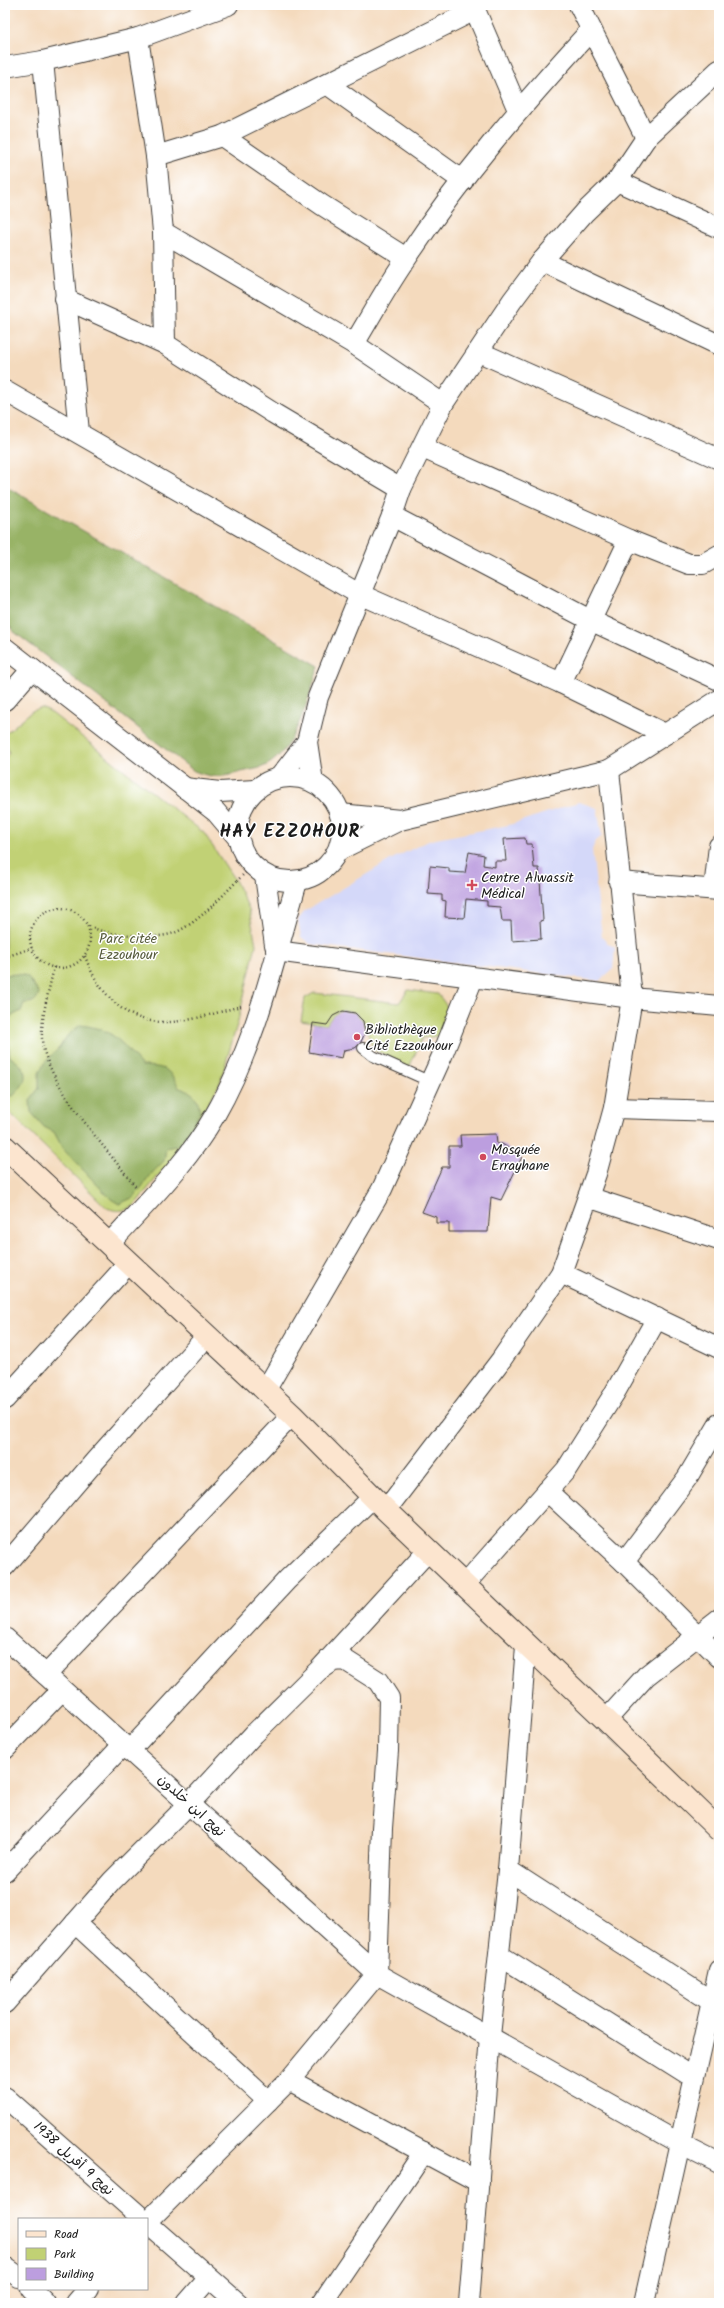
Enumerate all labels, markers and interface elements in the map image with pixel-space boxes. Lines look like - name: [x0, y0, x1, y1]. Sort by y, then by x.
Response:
- district label: HAY EZZOHOUR: [220, 818, 360, 847]
- place label: Centre Alwassit Médical: [481, 867, 574, 905]
- marker: Centre Alwassit Médical: [466, 879, 478, 891]
- park label: Parc citée Ezzouhour: [99, 928, 159, 966]
- place label: Bibliothèque Cité Ezzouhour: [365, 1019, 454, 1057]
- marker: Bibliothèque Cité Ezzouhour: [352, 1032, 362, 1042]
- place label: Mosquée Errayhane: [491, 1139, 550, 1177]
- marker: Mosquée Errayhane: [478, 1152, 488, 1162]
- street label: نهج ابن خلدون: [152, 1769, 230, 1842]
- street label: نهج 9 أفريل 1938: [28, 2116, 119, 2201]
- legend: [18, 2218, 148, 2290]
- text: Road: [54, 2225, 79, 2244]
- text: Park: [54, 2245, 76, 2264]
- text: Building: [54, 2265, 94, 2284]

